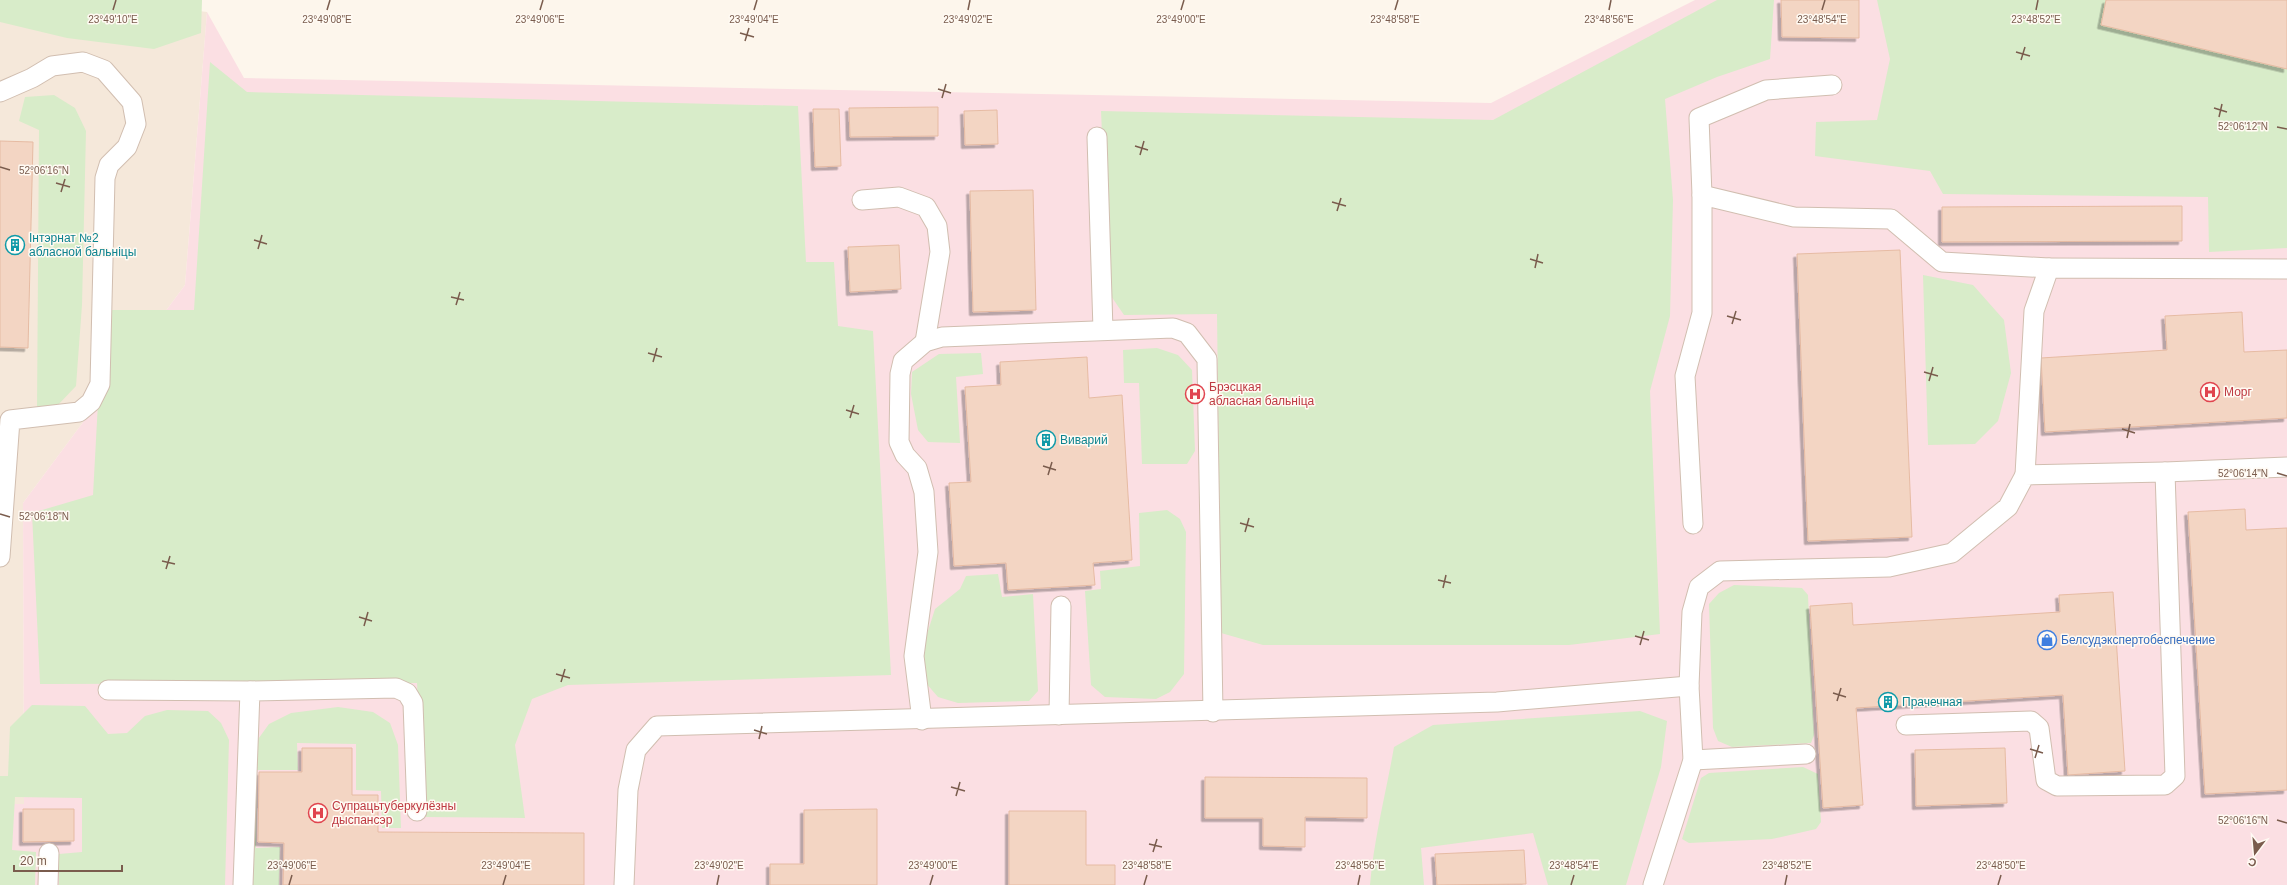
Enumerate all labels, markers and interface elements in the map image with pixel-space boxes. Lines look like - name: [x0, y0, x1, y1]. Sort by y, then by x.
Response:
- text: 23°49'10"E: [88, 14, 138, 25]
- text: 23°49'08"E: [302, 14, 352, 25]
- text: 23°49'06"E: [515, 14, 565, 25]
- text: 23°49'04"E: [729, 14, 779, 25]
- text: 23°49'02"E: [943, 14, 993, 25]
- text: 23°49'00"E: [1156, 14, 1206, 25]
- text: 23°48'58"E: [1370, 14, 1420, 25]
- text: 23°48'56"E: [1584, 14, 1634, 25]
- text: 23°48'54"E: [1797, 14, 1847, 25]
- text: 23°48'52"E: [2011, 14, 2061, 25]
- text: 52°06'12"N: [2218, 121, 2268, 132]
- text: 52°06'16"N: [19, 165, 69, 176]
- place label: Інтэрнат №2 абласной бальніцы: [29, 231, 136, 259]
- building icon: Інтэрнат №2 абласной бальніцы: [4, 234, 26, 256]
- place label: Брэсцкая абласная бальніца: [1209, 380, 1315, 408]
- hospital icon: Морг: [2199, 381, 2221, 403]
- hospital icon: Брэсцкая абласная бальніца: [1184, 383, 1206, 405]
- place label: Морг: [2224, 385, 2252, 399]
- building icon: Виварий: [1035, 429, 1057, 451]
- place label: Виварий: [1060, 433, 1108, 447]
- text: 52°06'14"N: [2218, 468, 2268, 479]
- text: 52°06'18"N: [19, 511, 69, 522]
- shop icon: Белсудэкспертобеспечение: [2036, 629, 2058, 651]
- place label: Белсудэкспертобеспечение: [2061, 633, 2215, 647]
- building icon: Прачечная: [1877, 691, 1899, 713]
- place label: Прачечная: [1902, 695, 1962, 709]
- place label: Супрацьтуберкулёзны дыспансэр: [332, 799, 456, 827]
- hospital icon: Супрацьтуберкулёзны дыспансэр: [307, 802, 329, 824]
- text: 52°06'16"N: [2218, 815, 2268, 826]
- north arrow: [2235, 833, 2275, 873]
- scale bar: [14, 847, 122, 873]
- text: 20 m: [20, 854, 47, 868]
- text: С: [2247, 856, 2258, 869]
- text: 23°49'06"E: [267, 860, 317, 871]
- text: 23°49'04"E: [481, 860, 531, 871]
- text: 23°49'02"E: [694, 860, 744, 871]
- text: 23°49'00"E: [908, 860, 958, 871]
- text: 23°48'58"E: [1122, 860, 1172, 871]
- text: 23°48'56"E: [1335, 860, 1385, 871]
- text: 23°48'54"E: [1549, 860, 1599, 871]
- text: 23°48'52"E: [1762, 860, 1812, 871]
- text: 23°48'50"E: [1976, 860, 2026, 871]

